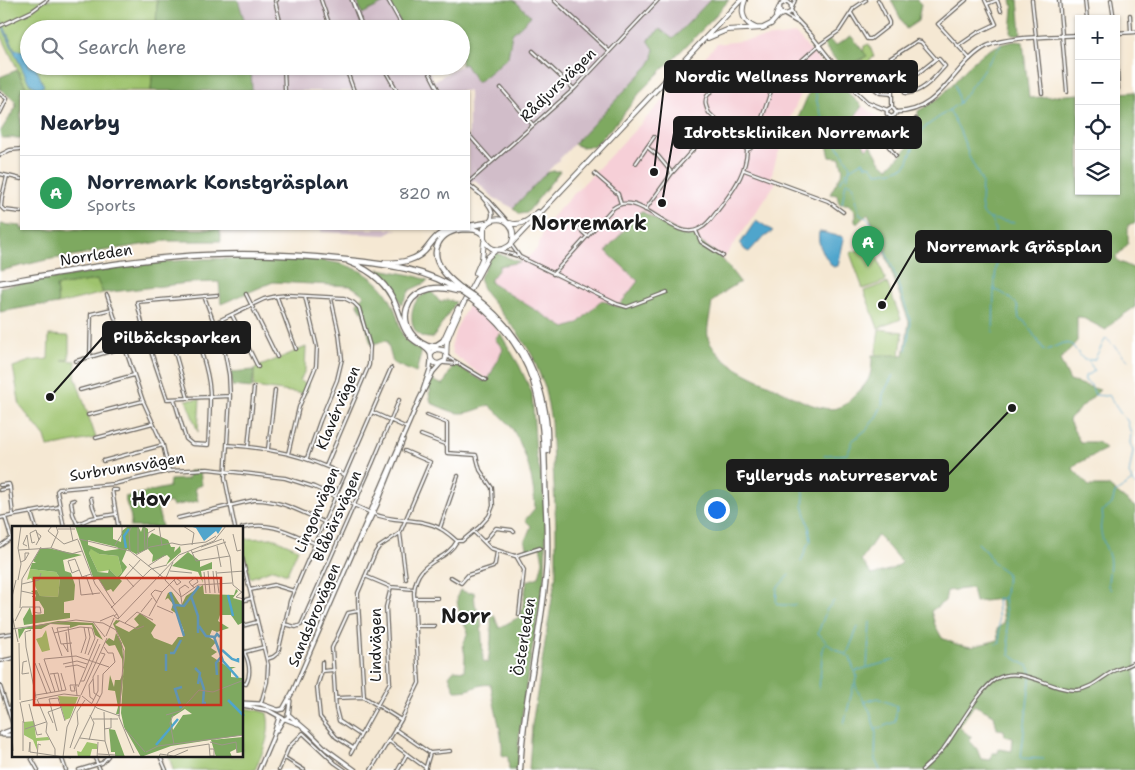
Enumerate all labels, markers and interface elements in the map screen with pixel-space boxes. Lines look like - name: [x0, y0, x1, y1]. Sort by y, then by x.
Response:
- map controls: [1075, 15, 1120, 195]
- button: +: [1075, 15, 1120, 60]
- search box: [20, 20, 470, 75]
- icon: search: [38, 34, 66, 62]
- text: Search here: [78, 35, 187, 60]
- street label: Rådjursvägen: [516, 44, 600, 126]
- button: −: [1075, 60, 1120, 105]
- callout: Nordic Wellness Norremark: [665, 61, 917, 92]
- text: Nordic Wellness Norremark: [675, 66, 907, 87]
- button: locate: [1075, 105, 1120, 150]
- text: Nearby: [40, 109, 120, 137]
- callout: Idrottskliniken Norremark: [674, 117, 921, 148]
- text: Idrottskliniken Norremark: [684, 122, 910, 143]
- button: layers: [1075, 150, 1120, 195]
- text: Norremark Konstgräsplan: [87, 170, 348, 195]
- text: A: [50, 183, 62, 204]
- text: 820 m: [399, 183, 450, 204]
- text: Sports: [87, 195, 136, 216]
- district label: Norremark: [531, 210, 647, 236]
- pin: A: [852, 226, 884, 267]
- callout: Norremark Gräsplan: [916, 231, 1111, 262]
- text: Norremark Gräsplan: [926, 236, 1102, 257]
- street label: Norrleden: [58, 239, 134, 271]
- callout: Pilbäcksparken: [103, 322, 250, 353]
- text: Pilbäcksparken: [113, 327, 241, 348]
- street label: Klavérvägen: [311, 363, 365, 453]
- street label: Surbrunnsvägen: [68, 448, 186, 486]
- callout: Fylleryds naturreservat: [727, 460, 948, 491]
- street label: Lingonvägen: [290, 464, 344, 556]
- text: Fylleryds naturreservat: [736, 465, 938, 486]
- street label: Blåbärsvägen: [308, 467, 366, 565]
- district label: Hov: [131, 486, 171, 512]
- your location: [704, 497, 730, 523]
- inset map: [12, 526, 244, 758]
- street label: Sandsbrovägen: [283, 560, 345, 670]
- street label: Österleden: [508, 597, 540, 677]
- district label: Norr: [441, 603, 491, 629]
- street label: Lindvägen: [366, 608, 386, 682]

